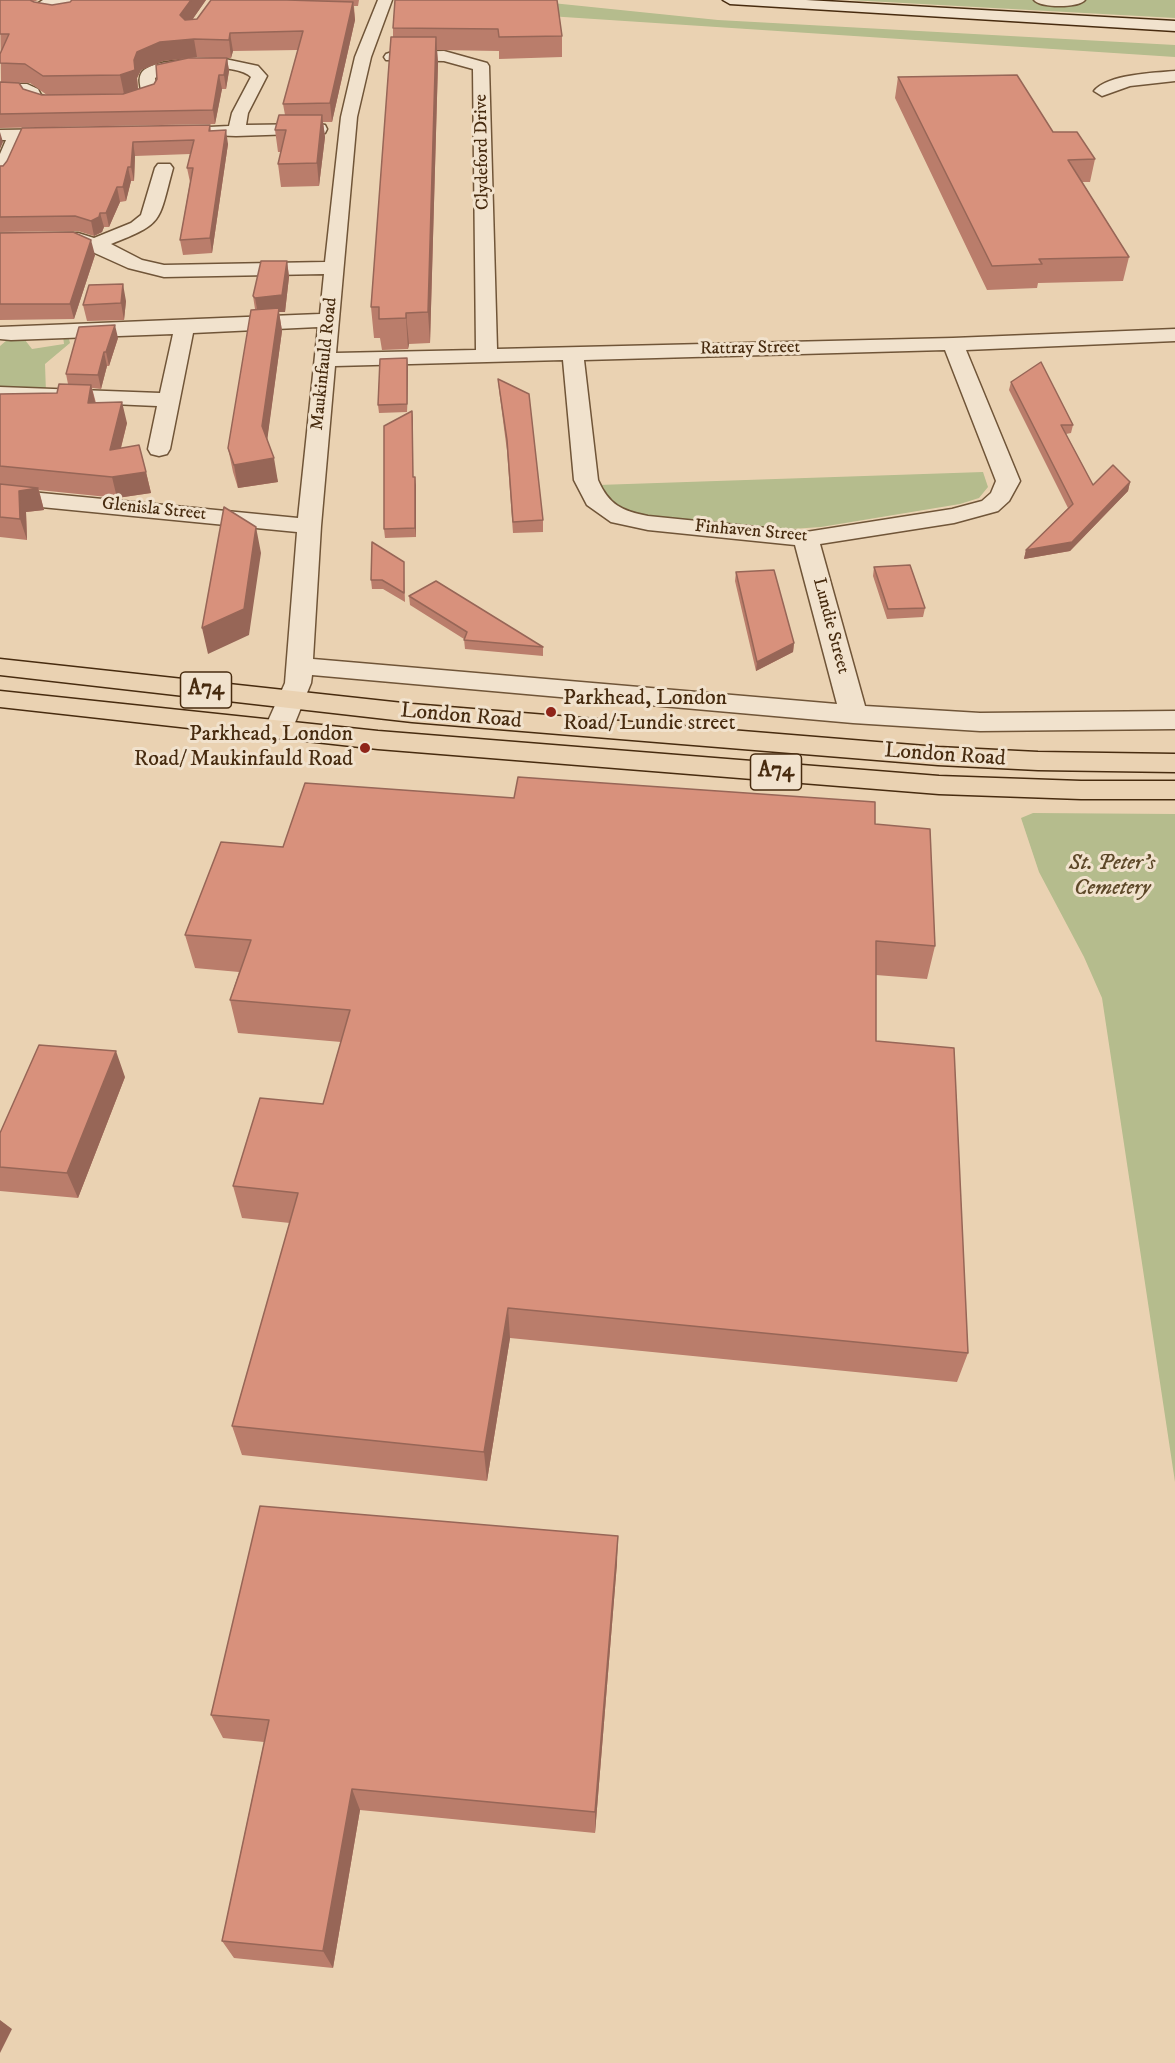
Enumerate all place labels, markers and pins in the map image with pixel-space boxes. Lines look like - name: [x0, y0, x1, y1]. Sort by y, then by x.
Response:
- place label: Parkhead, London Road/ Lundie street: [563, 686, 735, 738]
- marker: Parkhead, London Road/ Lundie street: [544, 705, 558, 719]
- place label: Parkhead, London Road/ Maukinfauld Road: [134, 722, 353, 774]
- marker: Parkhead, London Road/ Maukinfauld Road: [358, 741, 372, 755]

